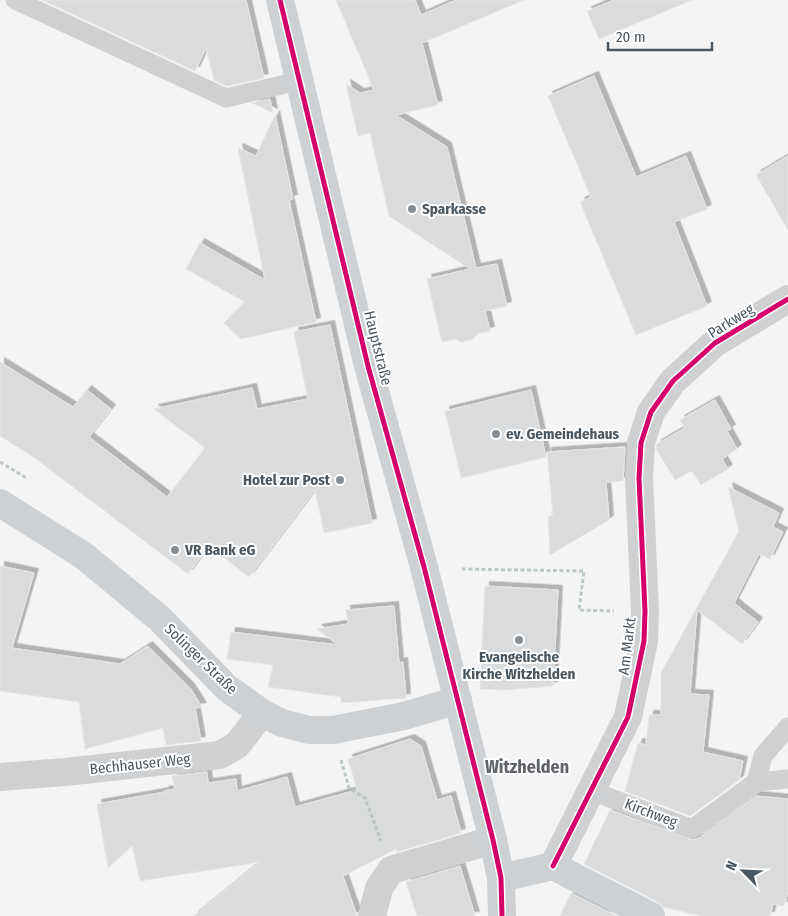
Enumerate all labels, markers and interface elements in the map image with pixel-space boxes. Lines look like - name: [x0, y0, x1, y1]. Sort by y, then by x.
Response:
- scale bar: [608, 20, 712, 52]
- text: 20 m: [616, 28, 646, 46]
- place label: Sparkasse: [422, 200, 487, 218]
- marker: Sparkasse: [406, 203, 418, 215]
- street label: Parkweg: [705, 300, 757, 342]
- street label: Hauptstraße: [360, 309, 396, 387]
- place label: ev. Gemeindehaus: [506, 425, 620, 443]
- marker: ev. Gemeindehaus: [490, 428, 502, 440]
- place label: Hotel zur Post: [243, 471, 331, 489]
- marker: Hotel zur Post: [334, 474, 346, 486]
- place label: VR Bank eG: [184, 541, 255, 559]
- marker: VR Bank eG: [169, 544, 181, 556]
- street label: Am Markt: [615, 616, 639, 676]
- street label: Solinger Straße: [161, 620, 241, 698]
- marker: Evangelische Kirche Witzhelden: [513, 634, 525, 646]
- place label: Evangelische Kirche Witzhelden: [463, 648, 576, 683]
- street label: Bechhauser Weg: [89, 750, 191, 778]
- district label: Witzhelden: [485, 756, 569, 778]
- street label: Kirchweg: [622, 795, 680, 831]
- north arrow: [718, 846, 768, 896]
- text: N: [722, 859, 741, 873]

